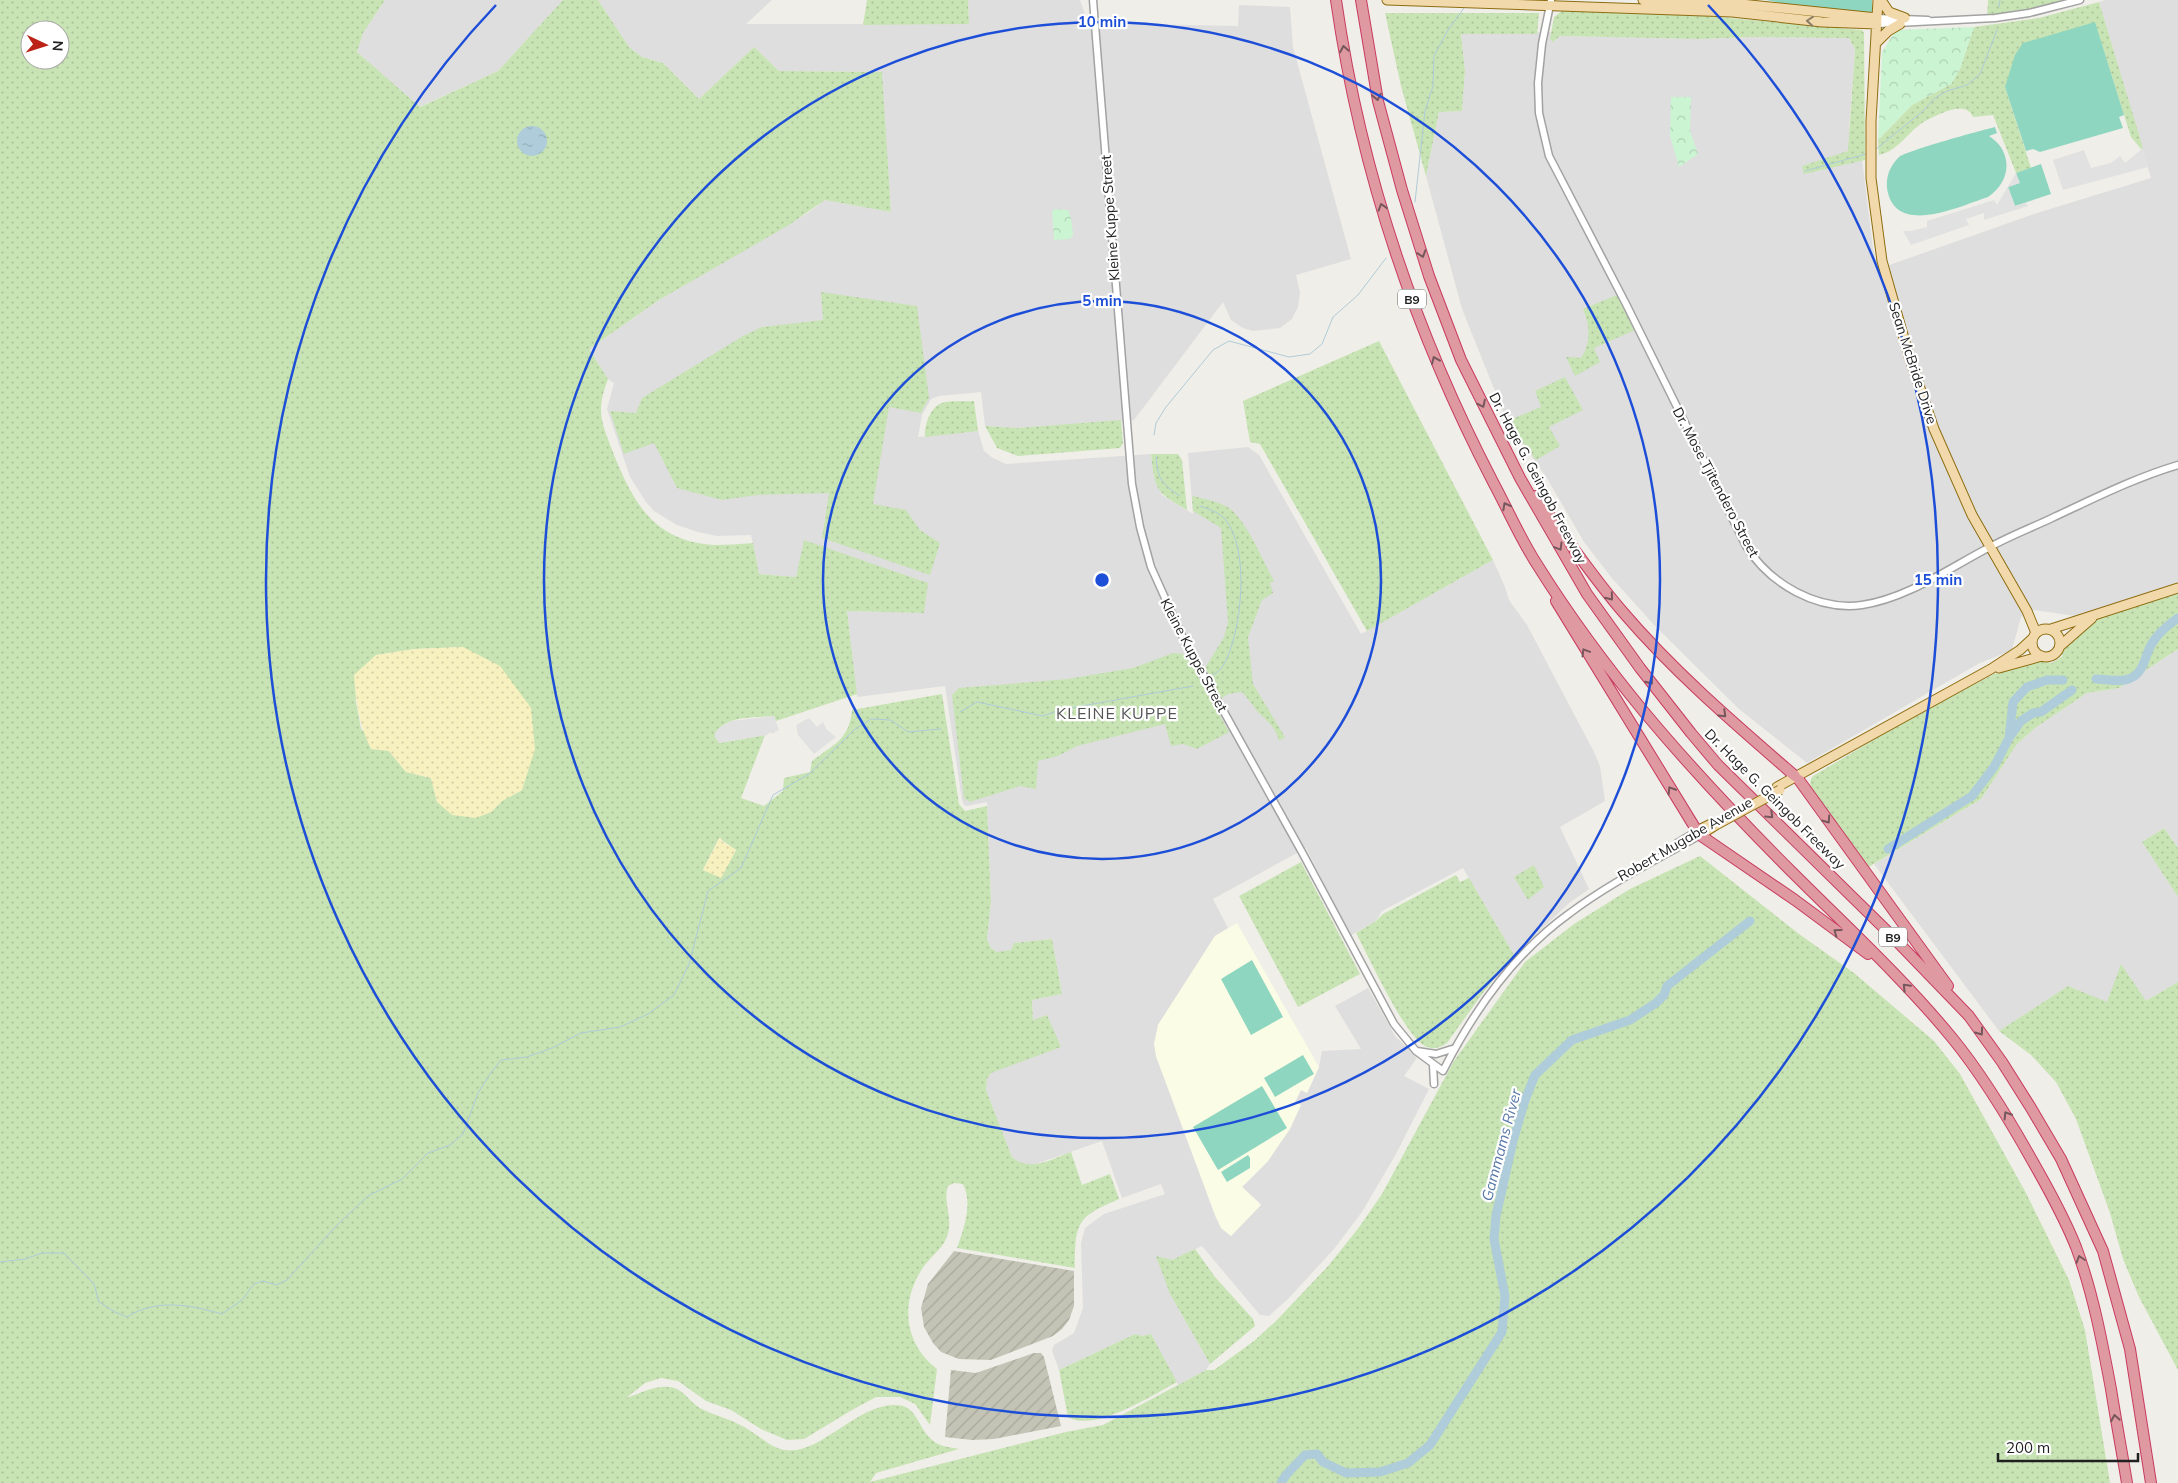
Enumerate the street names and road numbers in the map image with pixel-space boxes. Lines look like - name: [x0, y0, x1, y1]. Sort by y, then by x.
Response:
- street label: Kleine Kuppe Street: [1097, 154, 1123, 282]
- road number: B9: [1398, 290, 1426, 308]
- street label: Sean McBride Drive: [1885, 300, 1941, 426]
- street label: Dr. Hage G. Geingob Freeway: [1485, 389, 1591, 567]
- street label: Dr. Mose Tjitendero Street: [1669, 404, 1763, 560]
- street label: Kleine Kuppe Street: [1156, 595, 1232, 715]
- street label: Dr. Hage G. Geingob Freeway: [1701, 725, 1849, 873]
- street label: Robert Mugabe Avenue: [1614, 793, 1756, 885]
- road number: B9: [1879, 928, 1907, 946]

